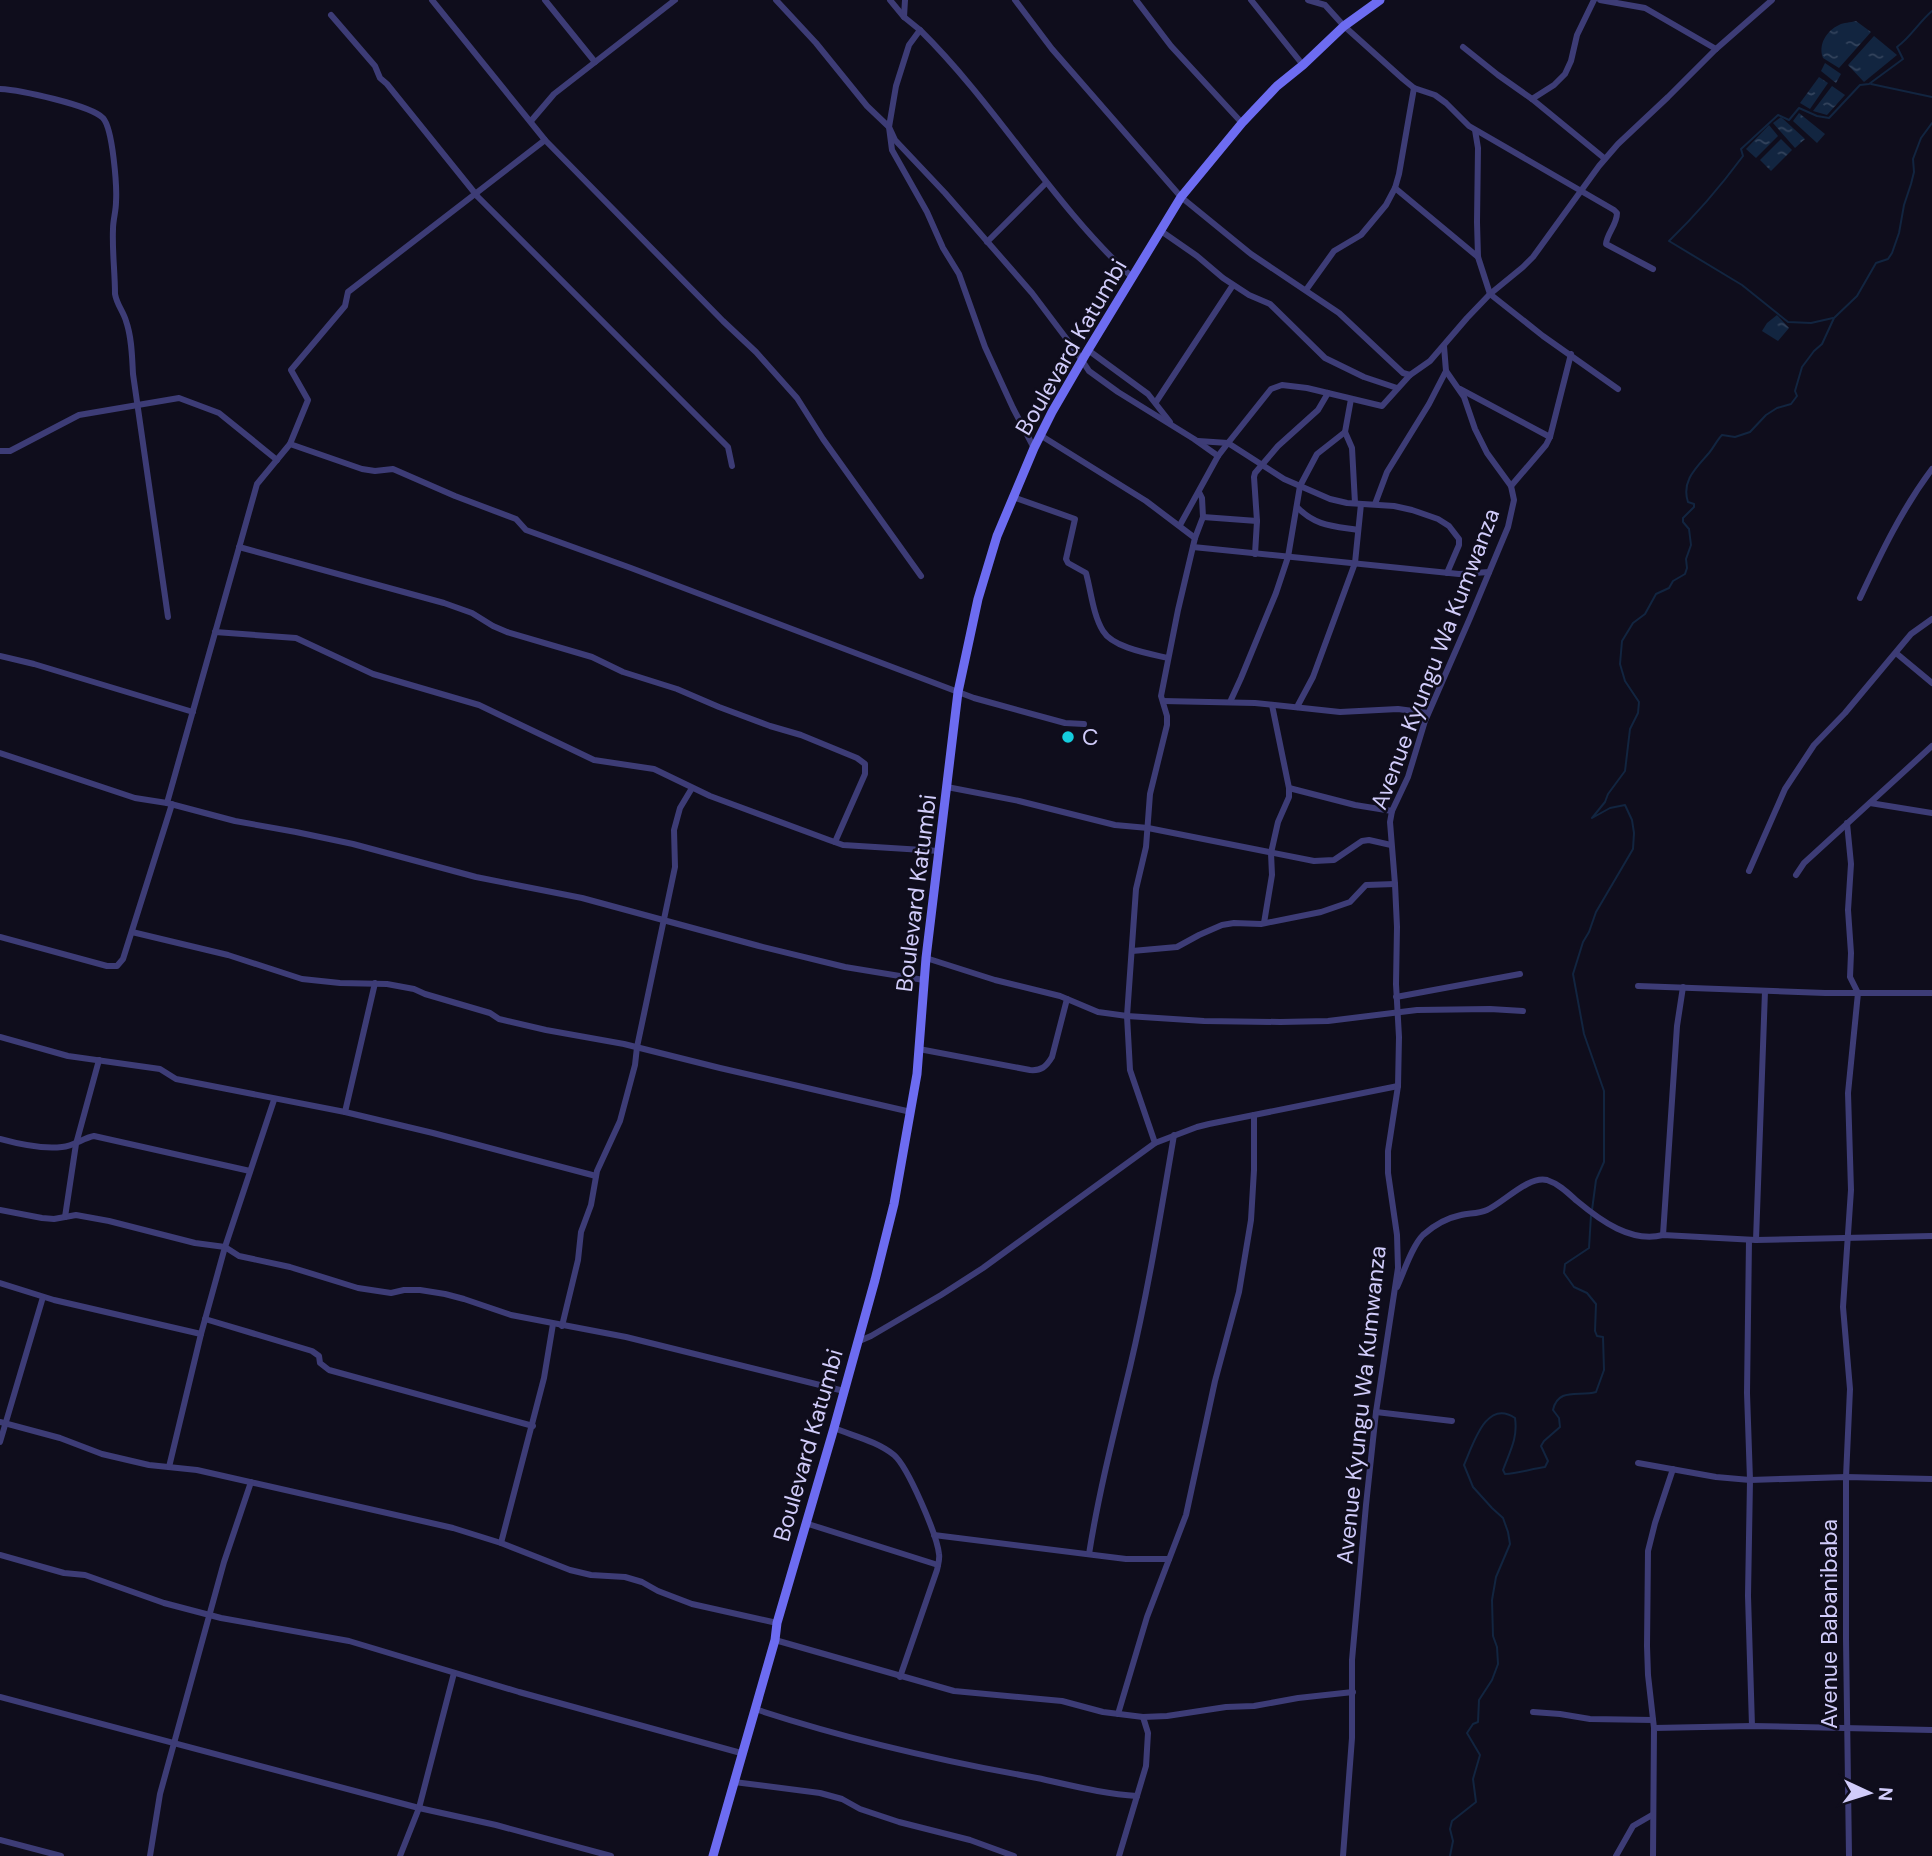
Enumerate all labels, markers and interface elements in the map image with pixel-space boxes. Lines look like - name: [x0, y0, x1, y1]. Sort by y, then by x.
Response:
- street label: Boulevard Katumbi: [1008, 253, 1134, 441]
- street label: Avenue Kyungu Wa Kumwanza: [1364, 504, 1506, 814]
- place label: C: [1082, 722, 1099, 752]
- marker: C: [1060, 729, 1076, 745]
- street label: Boulevard Katumbi: [889, 793, 943, 993]
- street label: Avenue Kyungu Wa Kumwanza: [1329, 1244, 1393, 1566]
- street label: Boulevard Katumbi: [766, 1345, 850, 1545]
- street label: Avenue Babanibaba: [1814, 1519, 1844, 1729]
- north arrow: [1834, 1758, 1904, 1828]
- text: N: [1873, 1786, 1898, 1802]

